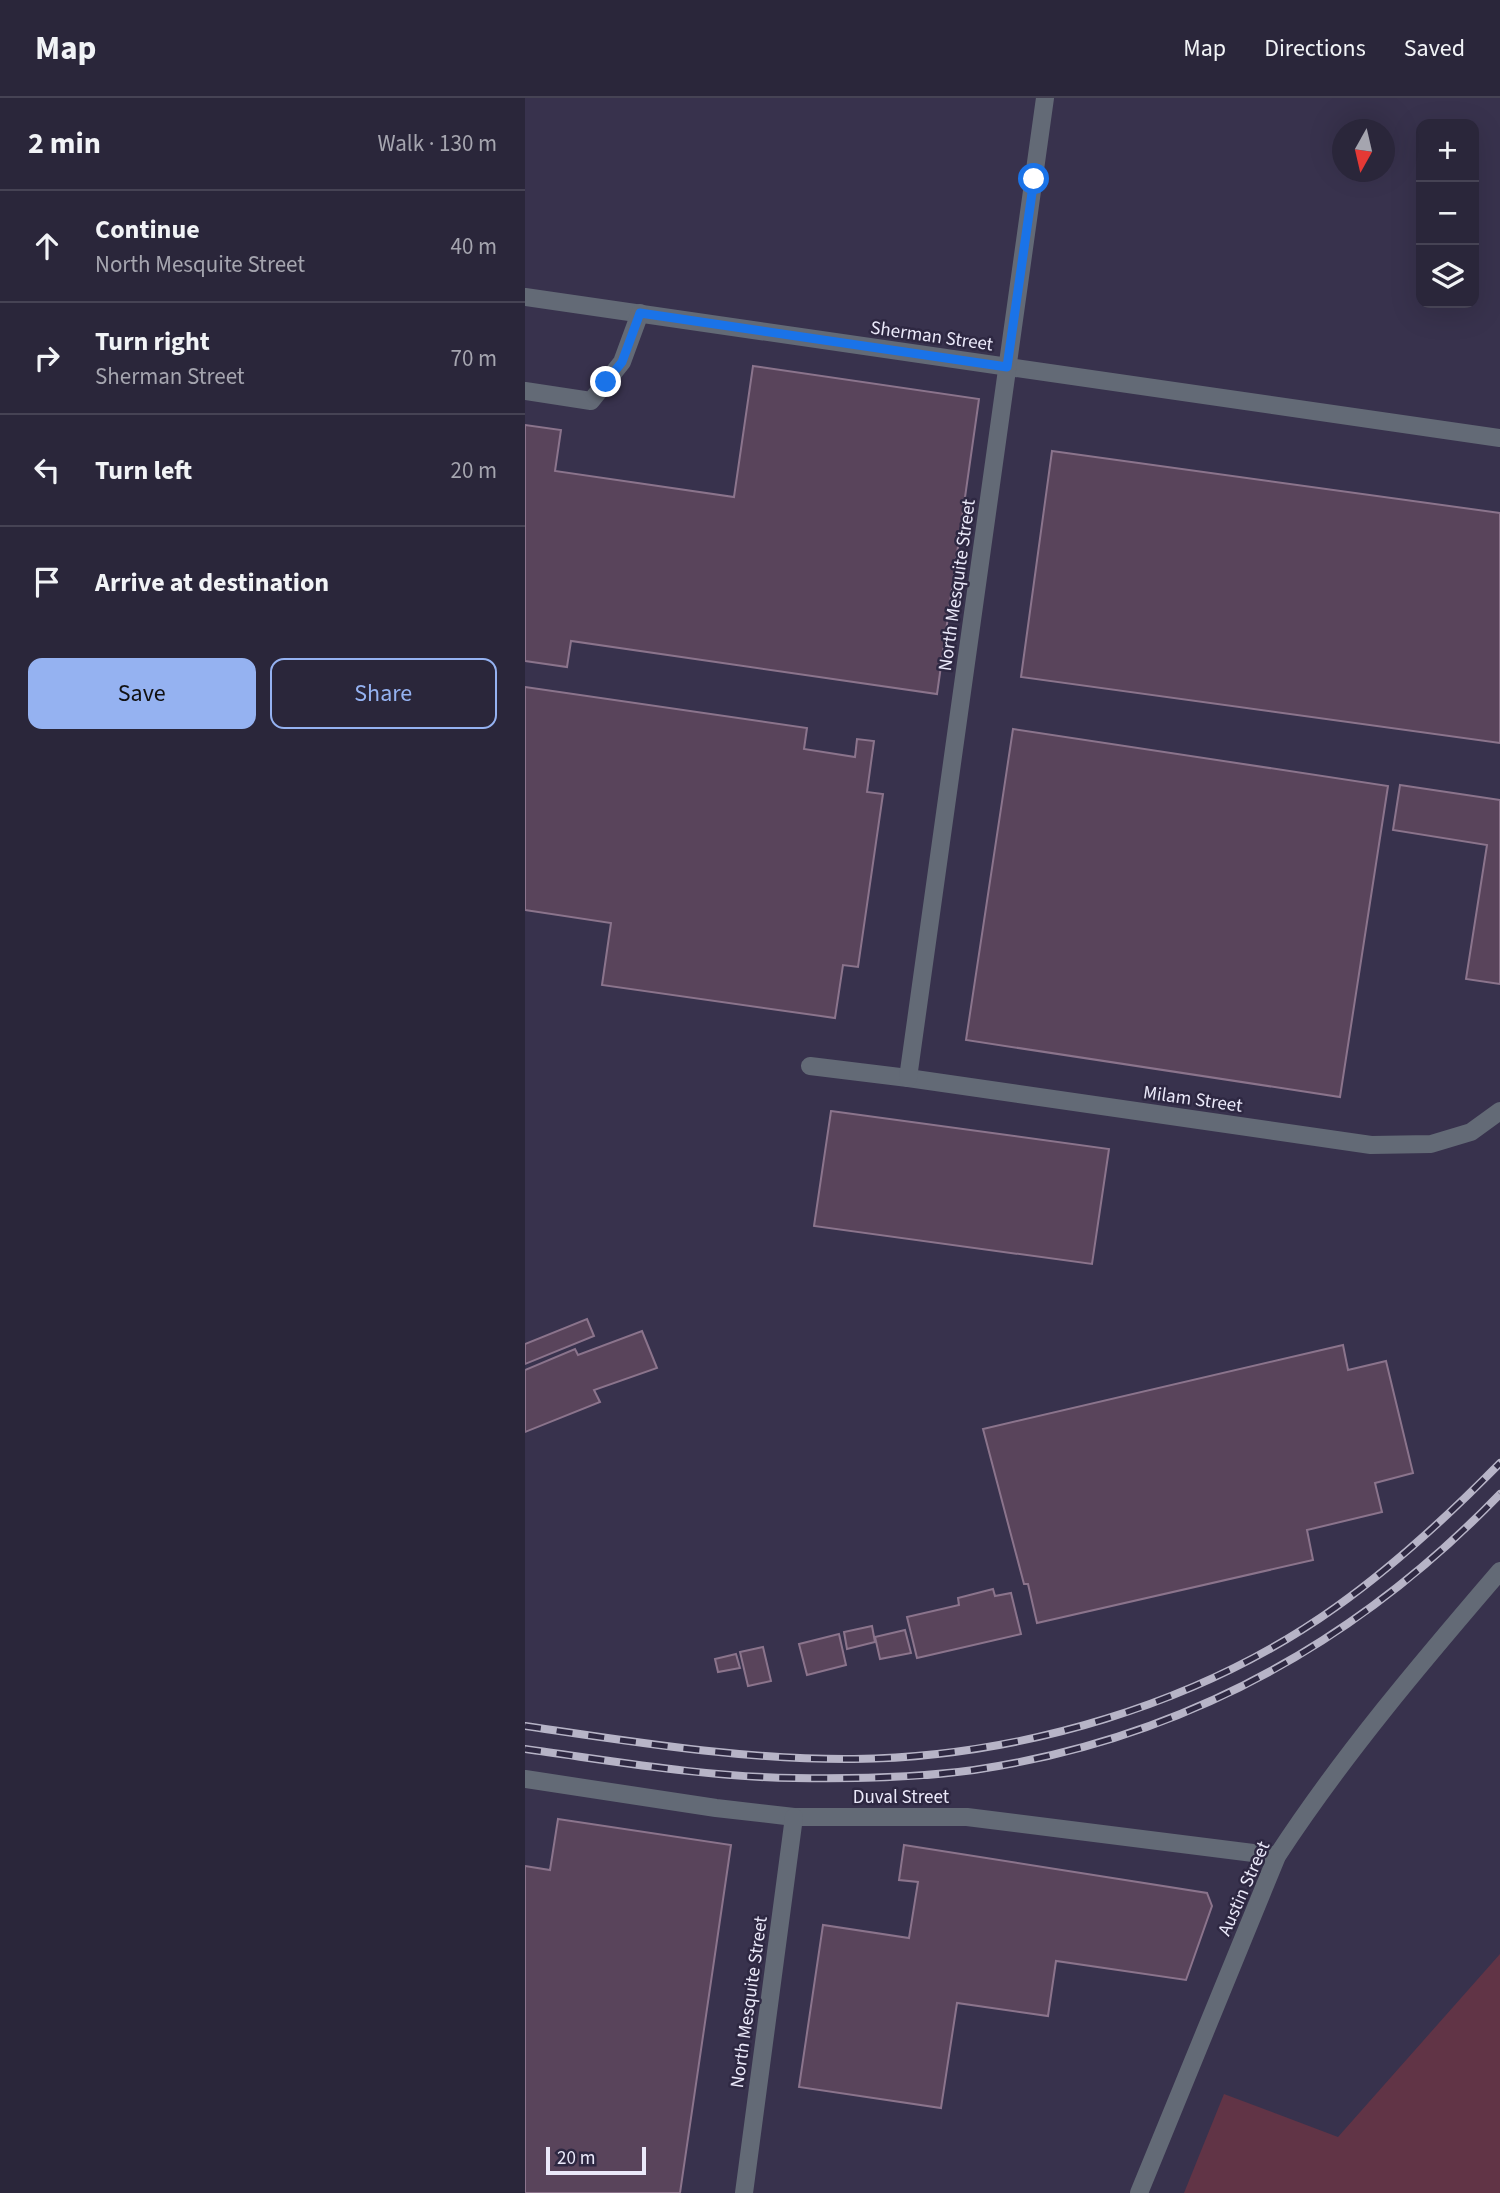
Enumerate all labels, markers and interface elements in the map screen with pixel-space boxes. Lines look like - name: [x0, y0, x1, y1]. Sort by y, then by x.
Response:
- text: Map: [35, 25, 96, 72]
- text: Map: [1183, 31, 1226, 66]
- text: Directions: [1264, 31, 1366, 66]
- text: Saved: [1404, 31, 1465, 66]
- north arrow: [1332, 119, 1395, 182]
- map controls: [1416, 119, 1479, 308]
- button: +: [1416, 119, 1479, 182]
- text: 2 min: [28, 122, 101, 165]
- text: Walk · 130 m: [378, 127, 497, 160]
- route start: [1018, 163, 1049, 194]
- button: −: [1416, 182, 1479, 245]
- text: Continue: [95, 211, 200, 248]
- icon: ahead: [28, 227, 66, 265]
- text: 40 m: [450, 230, 497, 263]
- button: layers: [1416, 245, 1479, 308]
- text: North Mesquite Street: [95, 248, 305, 281]
- street label: Sherman Street: [869, 315, 995, 359]
- text: Turn right: [95, 323, 210, 360]
- icon: right: [28, 339, 66, 377]
- text: 70 m: [450, 342, 497, 375]
- text: Sherman Street: [95, 360, 245, 393]
- route end: [590, 366, 621, 397]
- icon: left: [28, 451, 66, 489]
- text: Turn left: [95, 452, 192, 489]
- text: 20 m: [450, 454, 497, 487]
- street label: North Mesquite Street: [932, 497, 983, 673]
- icon: arrive: [28, 563, 66, 601]
- text: Arrive at destination: [95, 564, 329, 601]
- button: Save: [28, 658, 256, 729]
- button: Share: [270, 658, 497, 729]
- street label: Milam Street: [1141, 1079, 1245, 1120]
- street label: Duval Street: [853, 1784, 950, 1811]
- street label: Austin Street: [1211, 1836, 1277, 1940]
- street label: North Mesquite Street: [724, 1914, 775, 2090]
- scale bar: [546, 2144, 646, 2176]
- text: 20 m: [557, 2145, 595, 2172]

